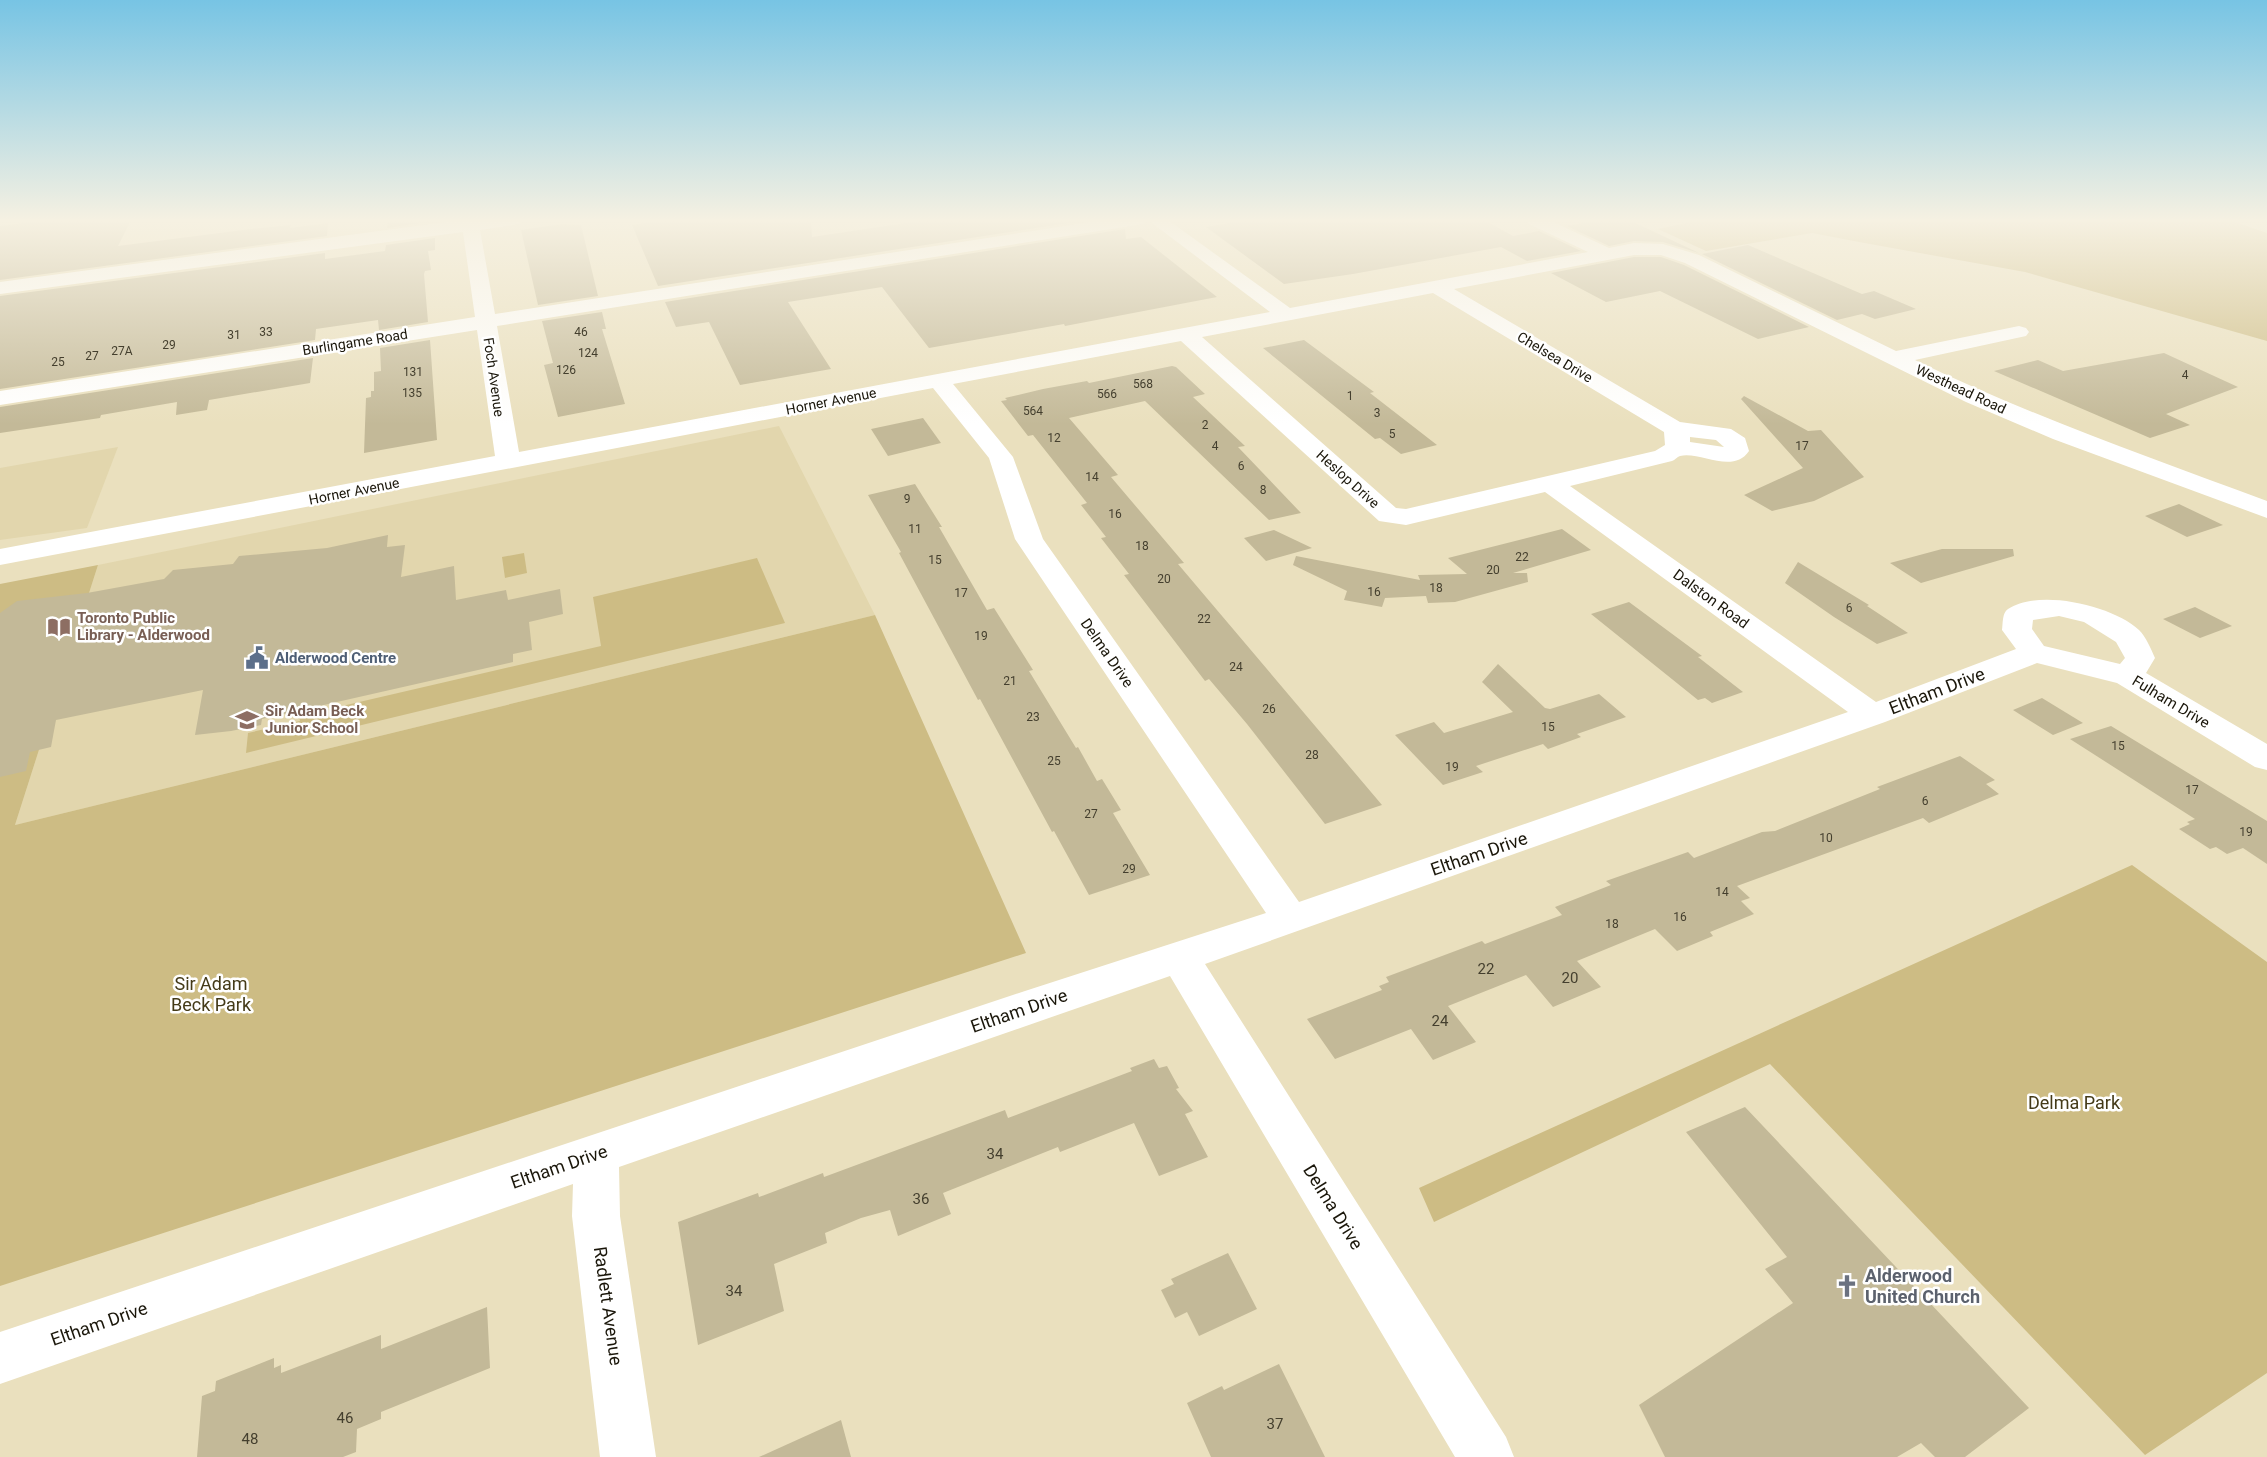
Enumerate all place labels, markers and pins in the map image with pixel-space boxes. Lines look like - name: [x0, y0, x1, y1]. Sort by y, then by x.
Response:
- place label: Toronto Public Library - Alderwood: [77, 609, 210, 644]
- library icon: Toronto Public Library - Alderwood: [46, 614, 72, 640]
- public building icon: Alderwood Centre: [244, 645, 270, 671]
- place label: Alderwood Centre: [275, 649, 396, 667]
- place label: Sir Adam Beck Junior School: [265, 702, 365, 737]
- school or university icon: Sir Adam Beck Junior School: [234, 707, 260, 733]
- place label: Alderwood United Church: [1865, 1265, 1980, 1307]
- church icon: Alderwood United Church: [1834, 1273, 1860, 1299]

